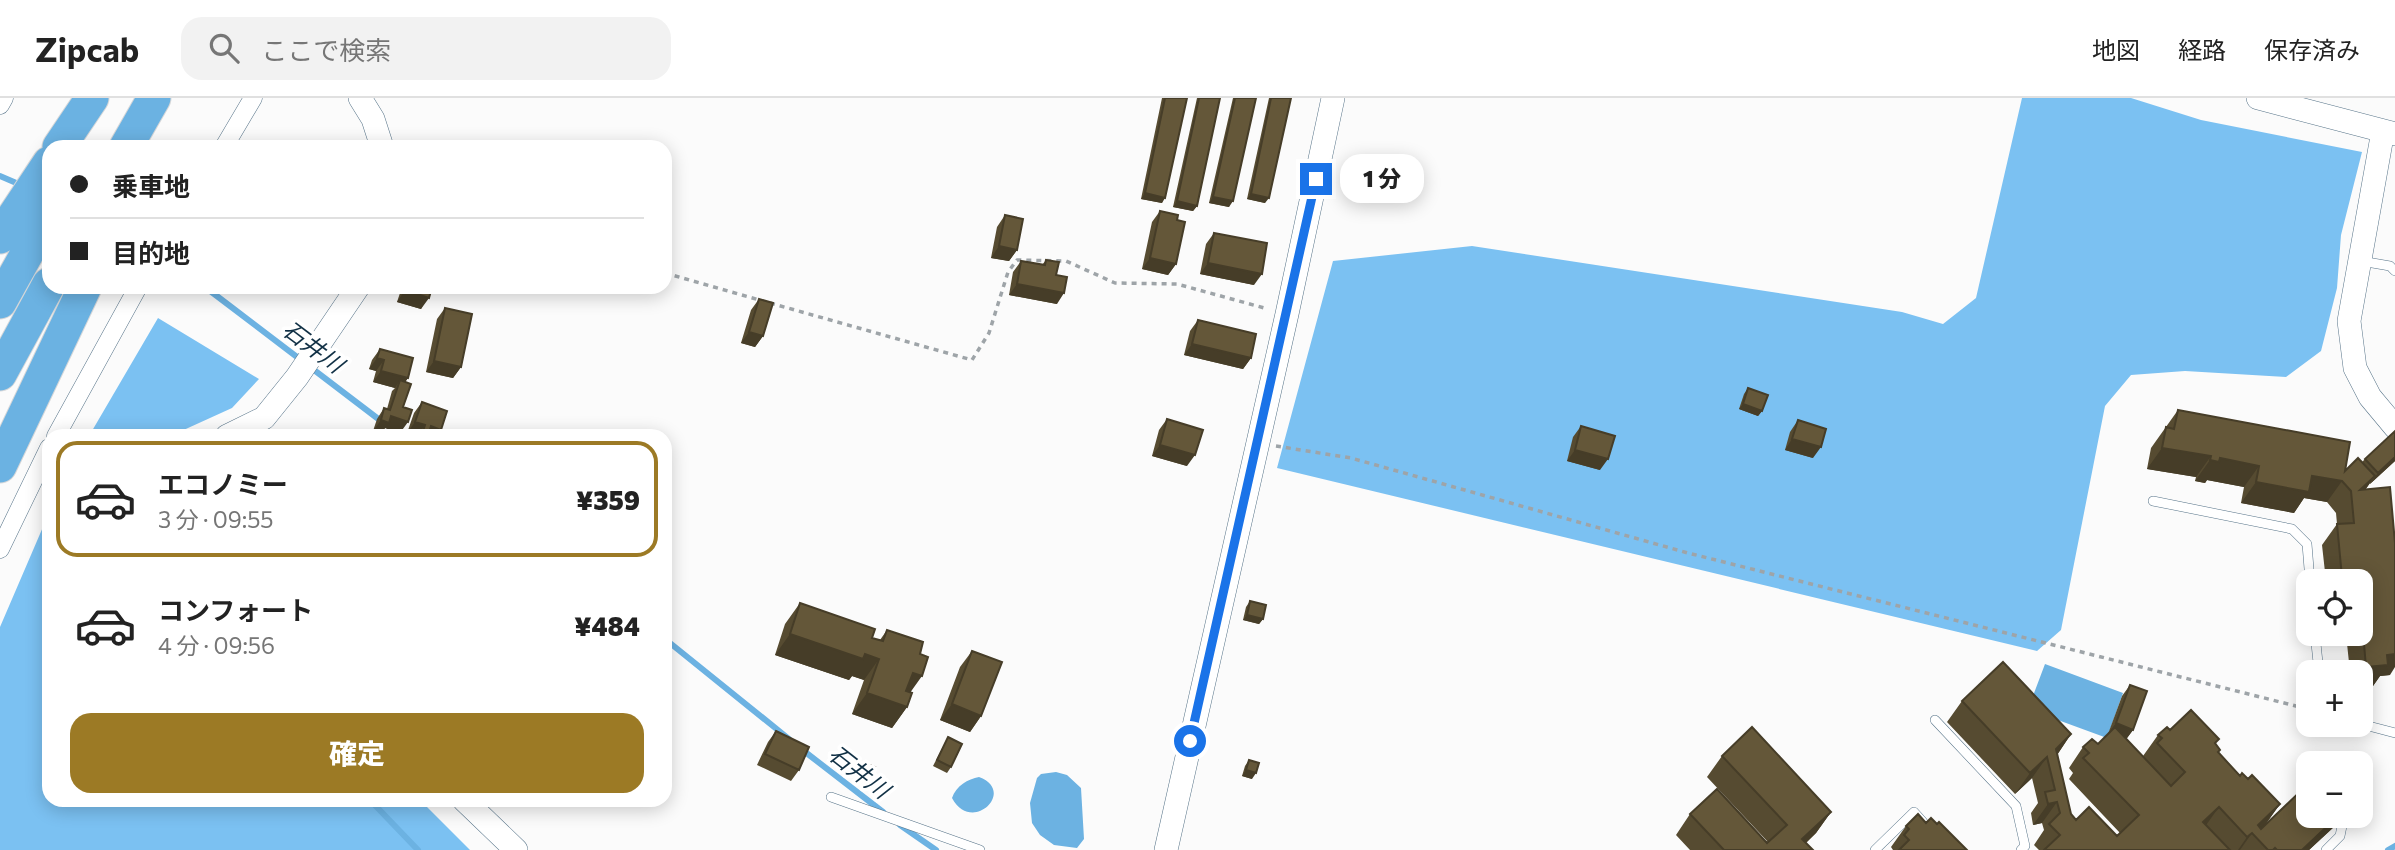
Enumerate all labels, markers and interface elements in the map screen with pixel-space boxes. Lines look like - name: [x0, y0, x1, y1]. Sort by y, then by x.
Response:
- search box: [181, 17, 671, 80]
- text: Zipcab: [35, 28, 139, 69]
- icon: search: [205, 29, 243, 67]
- text: ここで検索: [261, 34, 391, 65]
- text: 地図: [2092, 35, 2140, 64]
- text: 経路: [2178, 35, 2226, 64]
- text: 保存済み: [2264, 35, 2360, 64]
- callout: 1 分: [1340, 154, 1424, 204]
- route end: [1300, 163, 1332, 195]
- text: 1 分: [1363, 164, 1401, 192]
- text: 乗車地: [112, 170, 190, 201]
- text: 目的地: [112, 237, 190, 268]
- water label: 石井川: [278, 314, 352, 380]
- icon: car: [74, 468, 137, 531]
- text: エコノミー: [158, 468, 288, 499]
- text: ¥359: [576, 484, 640, 515]
- text: 3 分 · 09:55: [158, 505, 274, 533]
- map controls: [2296, 569, 2373, 828]
- button: locate: [2296, 569, 2373, 646]
- icon: car: [74, 594, 137, 657]
- text: コンフォート: [158, 594, 313, 625]
- text: ¥484: [574, 610, 640, 641]
- text: 4 分 · 09:56: [158, 631, 275, 659]
- button: +: [2296, 660, 2373, 737]
- button: 確定: [70, 713, 644, 793]
- route start: [1174, 725, 1206, 757]
- water label: 石井川: [824, 739, 898, 805]
- button: −: [2296, 751, 2373, 828]

